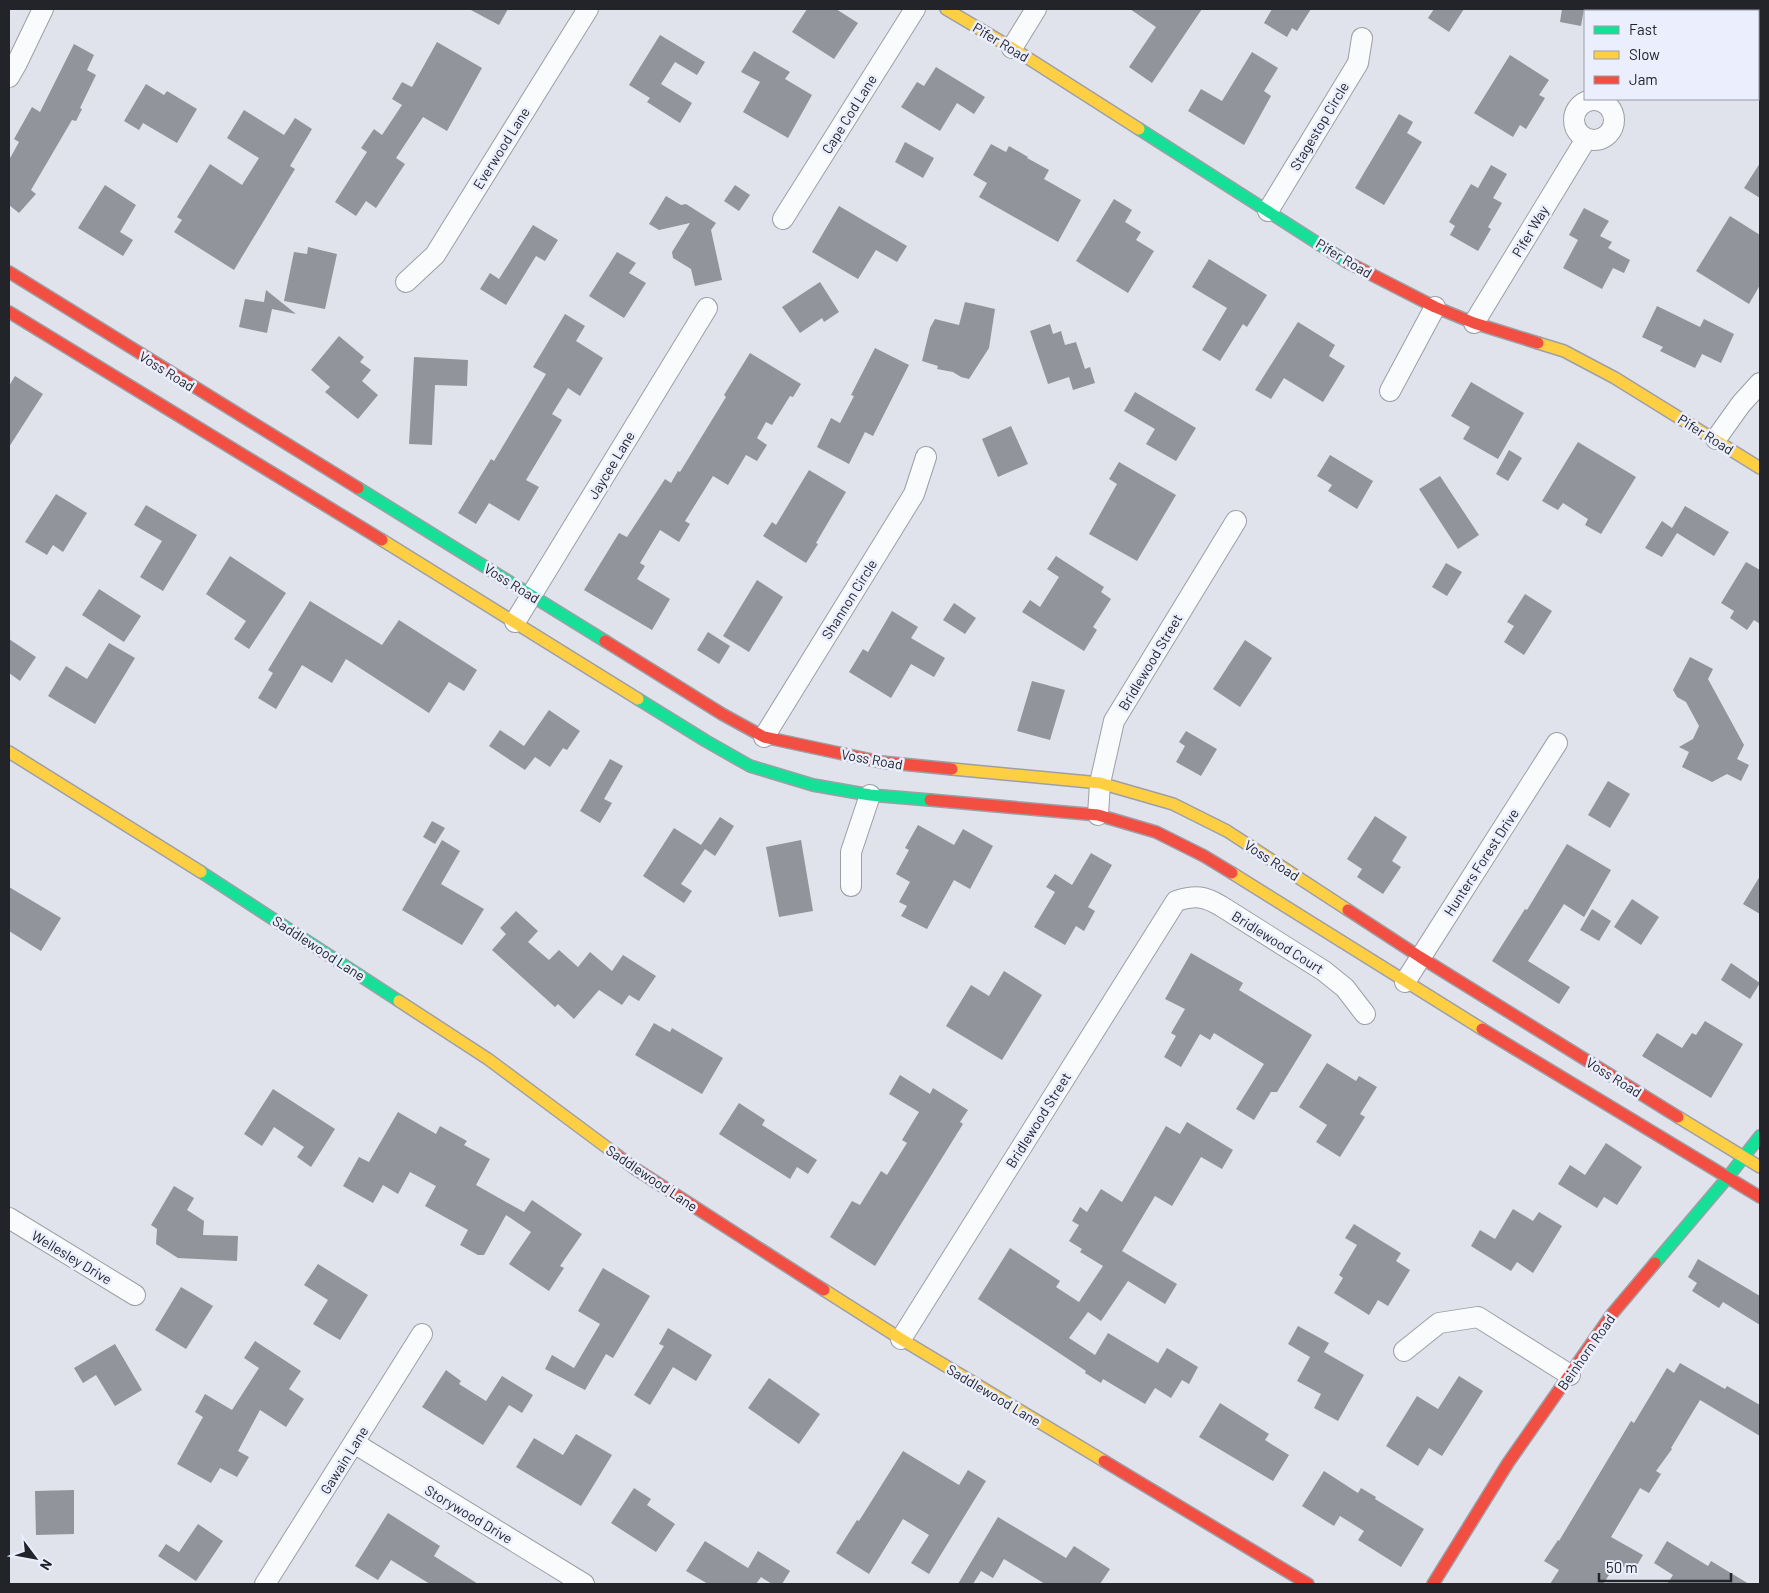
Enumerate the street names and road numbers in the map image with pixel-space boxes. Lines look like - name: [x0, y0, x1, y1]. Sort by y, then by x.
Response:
- street label: Pifer Road: [970, 19, 1032, 65]
- street label: Cape Cod Lane: [818, 71, 880, 157]
- street label: Stagestop Circle: [1286, 79, 1352, 173]
- street label: Everwood Lane: [469, 104, 533, 192]
- street label: Pifer Way: [1508, 202, 1552, 260]
- street label: Pifer Road: [1313, 235, 1375, 281]
- street label: Voss Road: [136, 347, 198, 395]
- street label: Pifer Road: [1675, 410, 1737, 458]
- street label: Jaycee Lane: [584, 428, 638, 502]
- street label: Shannon Circle: [818, 556, 880, 642]
- street label: Voss Road: [481, 559, 543, 607]
- street label: Bridlewood Street: [1115, 611, 1185, 713]
- street label: Voss Road: [840, 745, 904, 773]
- street label: Hunters Forest Drive: [1440, 805, 1522, 919]
- street label: Voss Road: [1241, 836, 1303, 884]
- street label: Bridlewood Court: [1229, 907, 1327, 977]
- street label: Saddlewood Lane: [270, 912, 368, 984]
- street label: Voss Road: [1583, 1053, 1645, 1101]
- street label: Bridlewood Street: [1002, 1069, 1074, 1171]
- street label: Saddlewood Lane: [603, 1141, 701, 1215]
- street label: Wellesley Drive: [29, 1226, 115, 1288]
- street label: Beinhorn Road: [1554, 1311, 1618, 1393]
- street label: Saddlewood Lane: [944, 1360, 1044, 1430]
- street label: Gawain Lane: [316, 1423, 372, 1497]
- street label: Storywood Drive: [422, 1481, 516, 1547]

